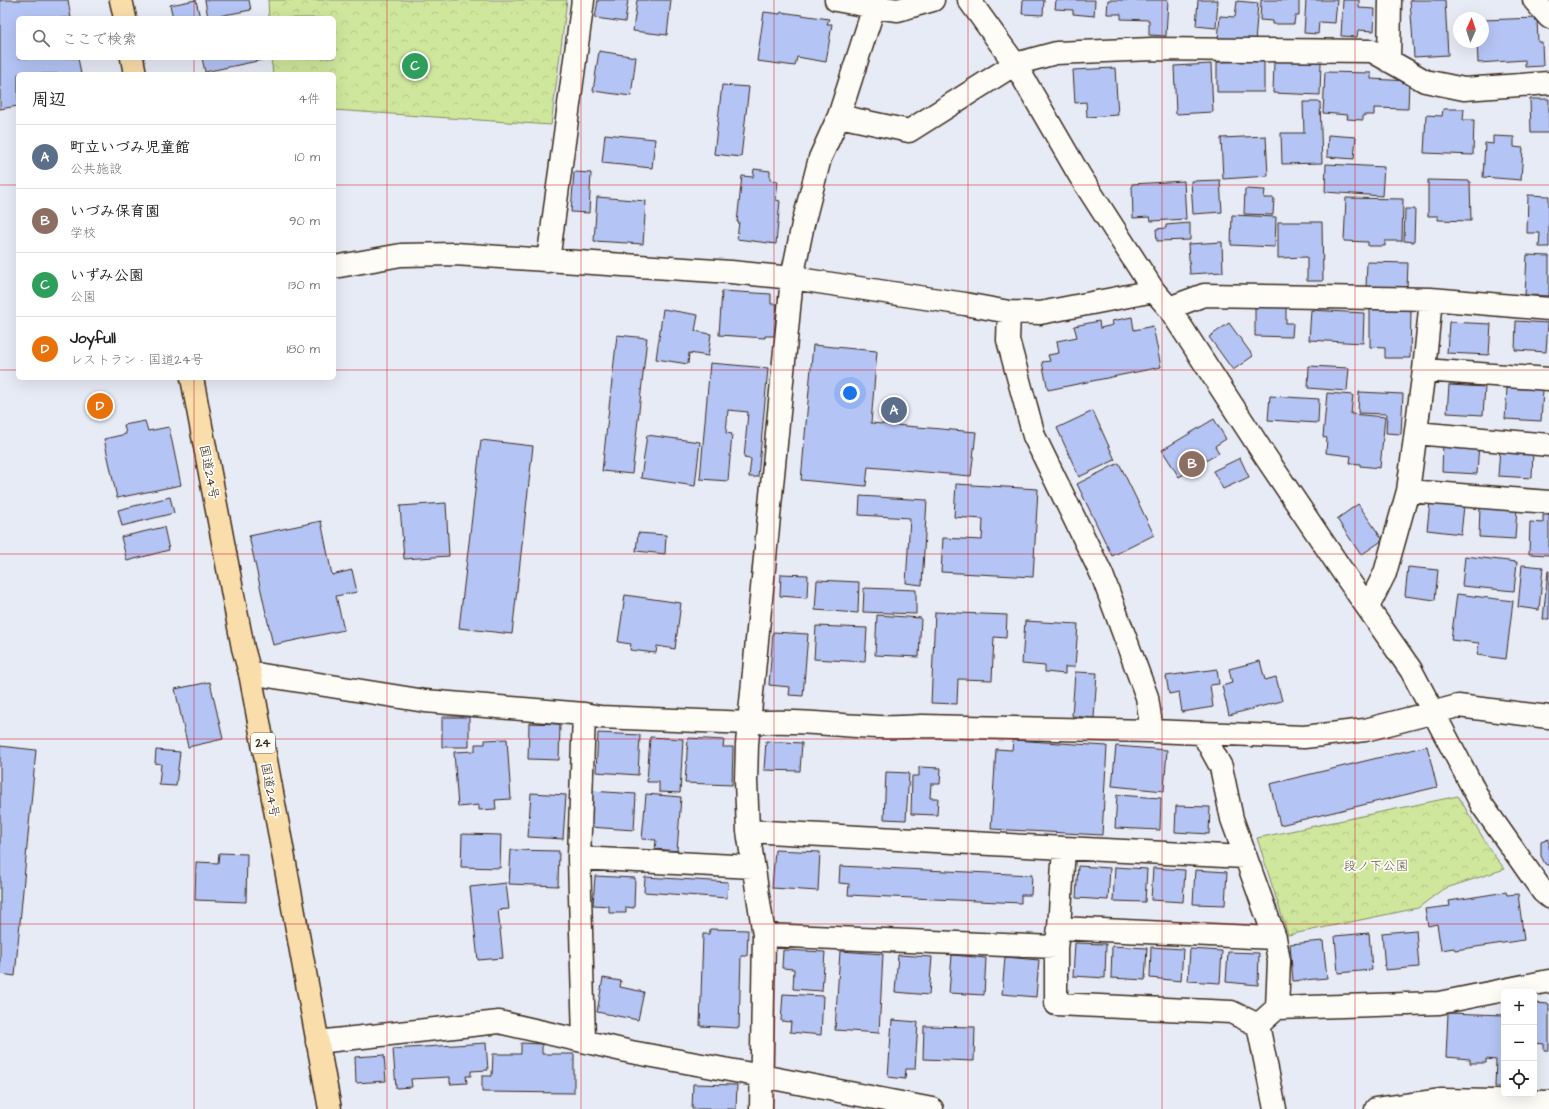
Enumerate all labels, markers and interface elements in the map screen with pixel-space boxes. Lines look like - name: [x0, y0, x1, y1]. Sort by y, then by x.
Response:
- north arrow: [1453, 12, 1489, 48]
- search box: [16, 16, 336, 60]
- icon: search: [30, 27, 52, 49]
- text: ここで検索: [62, 29, 137, 50]
- pin: C: [402, 51, 428, 81]
- text: 周辺: [32, 88, 66, 112]
- text: 4件: [298, 90, 320, 108]
- text: 町立いづみ児童館: [70, 137, 190, 158]
- text: A: [41, 148, 49, 166]
- text: 10 m: [295, 148, 320, 166]
- text: 公共施設: [70, 160, 122, 178]
- text: いづみ保育園: [70, 201, 160, 222]
- text: B: [40, 212, 50, 230]
- text: 90 m: [289, 212, 320, 230]
- text: 学校: [70, 224, 96, 242]
- text: いずみ公園: [70, 265, 144, 286]
- text: C: [40, 276, 50, 294]
- text: 130 m: [288, 276, 320, 294]
- text: 公園: [70, 288, 96, 306]
- text: Joyfull: [70, 328, 116, 349]
- text: D: [41, 340, 49, 358]
- text: 180 m: [286, 340, 320, 358]
- text: レストラン · 国道24号: [70, 351, 204, 369]
- your location: [840, 383, 860, 403]
- pin: D: [87, 391, 113, 421]
- pin: A: [881, 395, 907, 425]
- street label: 国道24号: [195, 443, 223, 501]
- pin: B: [1179, 449, 1205, 479]
- road number: 24: [251, 733, 275, 753]
- street label: 国道24号: [256, 761, 284, 819]
- park label: 段ノ下公園: [1343, 857, 1409, 875]
- map controls: [1501, 989, 1537, 1097]
- button: +: [1501, 989, 1537, 1025]
- button: −: [1501, 1025, 1537, 1061]
- button: locate: [1501, 1061, 1537, 1097]

